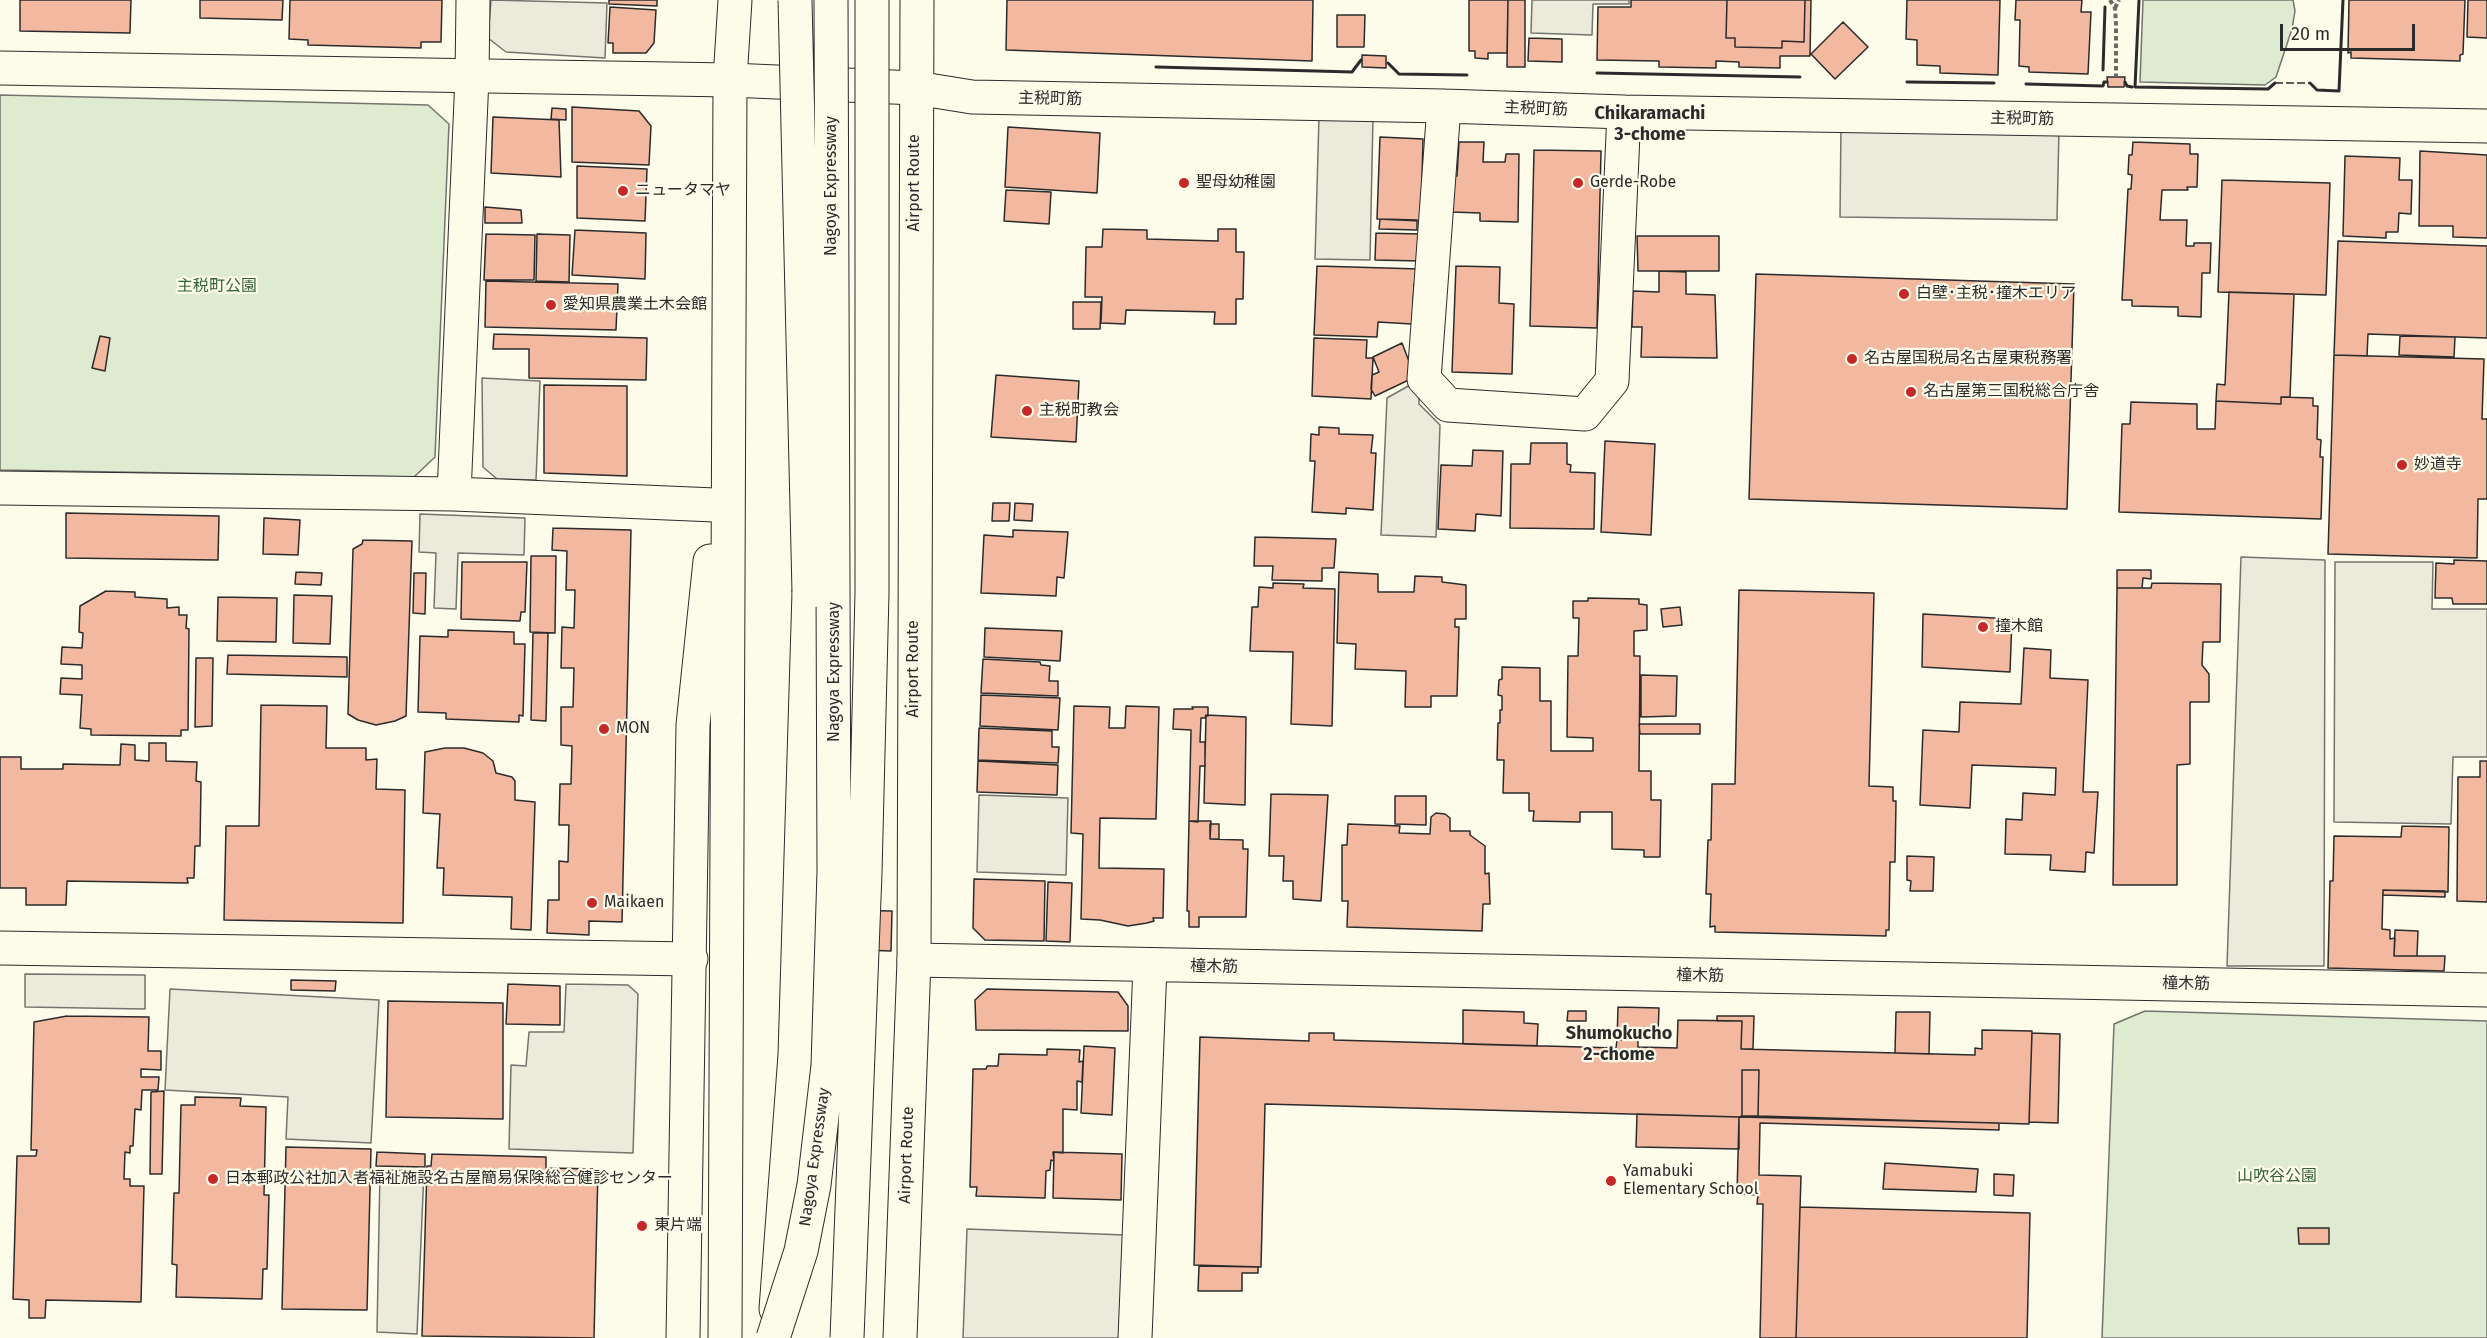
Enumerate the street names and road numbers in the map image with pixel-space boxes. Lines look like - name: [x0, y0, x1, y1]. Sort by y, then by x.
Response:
- street label: 主税町筋: [1018, 89, 1082, 109]
- street label: 主税町筋: [1504, 98, 1568, 120]
- street label: 主税町筋: [1990, 109, 2054, 129]
- street label: Nagoya Expressway: [822, 116, 842, 256]
- street label: Airport Route: [905, 134, 925, 232]
- street label: Nagoya Expressway: [825, 602, 845, 742]
- street label: Airport Route: [904, 620, 924, 718]
- street label: 橦木筋: [1190, 957, 1238, 977]
- street label: 橦木筋: [1676, 966, 1724, 986]
- street label: 橦木筋: [2162, 974, 2210, 994]
- street label: Nagoya Expressway: [796, 1086, 834, 1228]
- street label: Airport Route: [896, 1106, 918, 1204]

